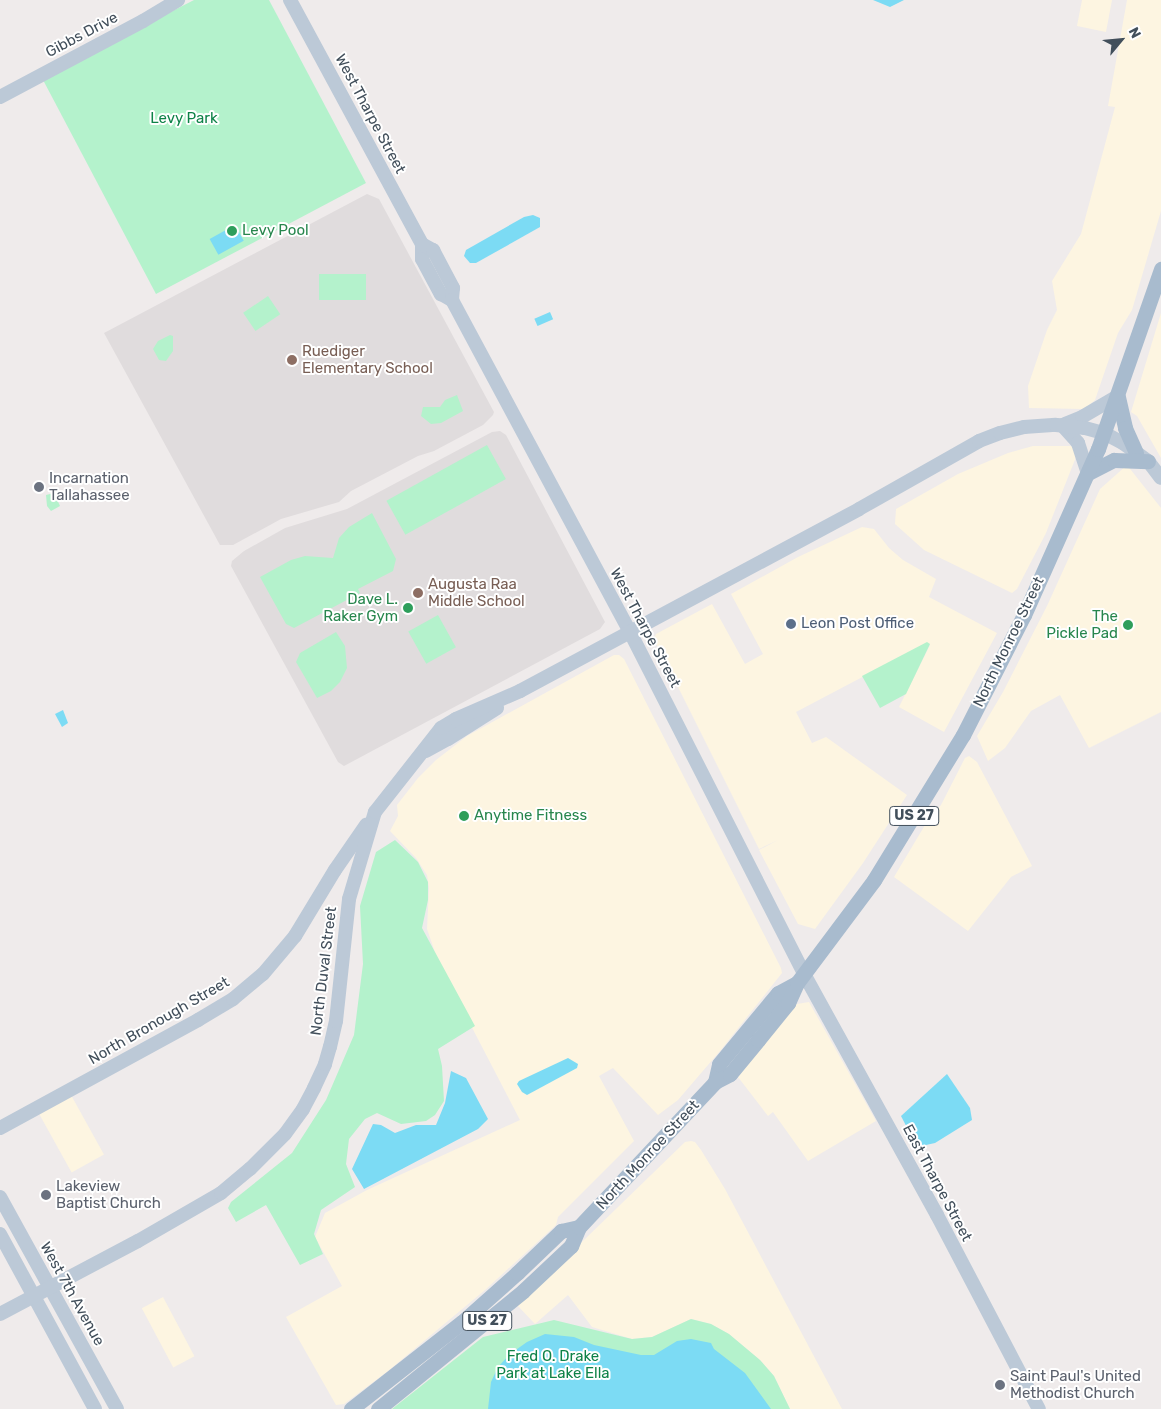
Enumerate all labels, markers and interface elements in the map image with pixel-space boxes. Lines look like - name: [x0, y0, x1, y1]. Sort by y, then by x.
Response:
- street label: Gibbs Drive: [43, 8, 121, 62]
- north arrow: [1096, 15, 1146, 65]
- text: N: [1125, 24, 1145, 41]
- street label: West Tharpe Street: [331, 51, 409, 177]
- park label: Levy Park: [150, 110, 218, 128]
- place label: Levy Pool: [242, 222, 309, 240]
- marker: Levy Pool: [226, 225, 238, 237]
- place label: Ruediger Elementary School: [302, 342, 433, 377]
- marker: Ruediger Elementary School: [286, 354, 298, 366]
- place label: Incarnation Tallahassee: [49, 469, 130, 504]
- marker: Incarnation Tallahassee: [33, 481, 45, 493]
- street label: West Tharpe Street: [606, 565, 684, 691]
- street label: North Monroe Street: [970, 574, 1048, 710]
- place label: Augusta Raa Middle School: [428, 575, 525, 610]
- marker: Augusta Raa Middle School: [412, 587, 424, 599]
- place label: Dave L. Raker Gym: [323, 590, 398, 625]
- marker: Dave L. Raker Gym: [402, 602, 414, 614]
- place label: The Pickle Pad: [1046, 607, 1118, 642]
- place label: Leon Post Office: [801, 615, 914, 633]
- marker: Leon Post Office: [785, 618, 797, 630]
- marker: The Pickle Pad: [1122, 619, 1134, 631]
- road number: US 27: [889, 804, 939, 828]
- place label: Anytime Fitness: [474, 807, 587, 825]
- marker: Anytime Fitness: [458, 810, 470, 822]
- street label: North Duval Street: [307, 906, 341, 1036]
- street label: North Bronough Street: [85, 973, 233, 1069]
- street label: North Monroe Street: [593, 1097, 703, 1213]
- street label: East Tharpe Street: [898, 1121, 976, 1245]
- place label: Lakeview Baptist Church: [56, 1177, 161, 1212]
- marker: Lakeview Baptist Church: [40, 1189, 52, 1201]
- street label: West 7th Avenue: [36, 1239, 108, 1349]
- road number: US 27: [462, 1310, 512, 1332]
- park label: Fred O. Drake Park at Lake Ella: [496, 1347, 610, 1382]
- place label: Saint Paul's United Methodist Church: [1010, 1367, 1141, 1402]
- marker: Saint Paul's United Methodist Church: [994, 1379, 1006, 1391]

